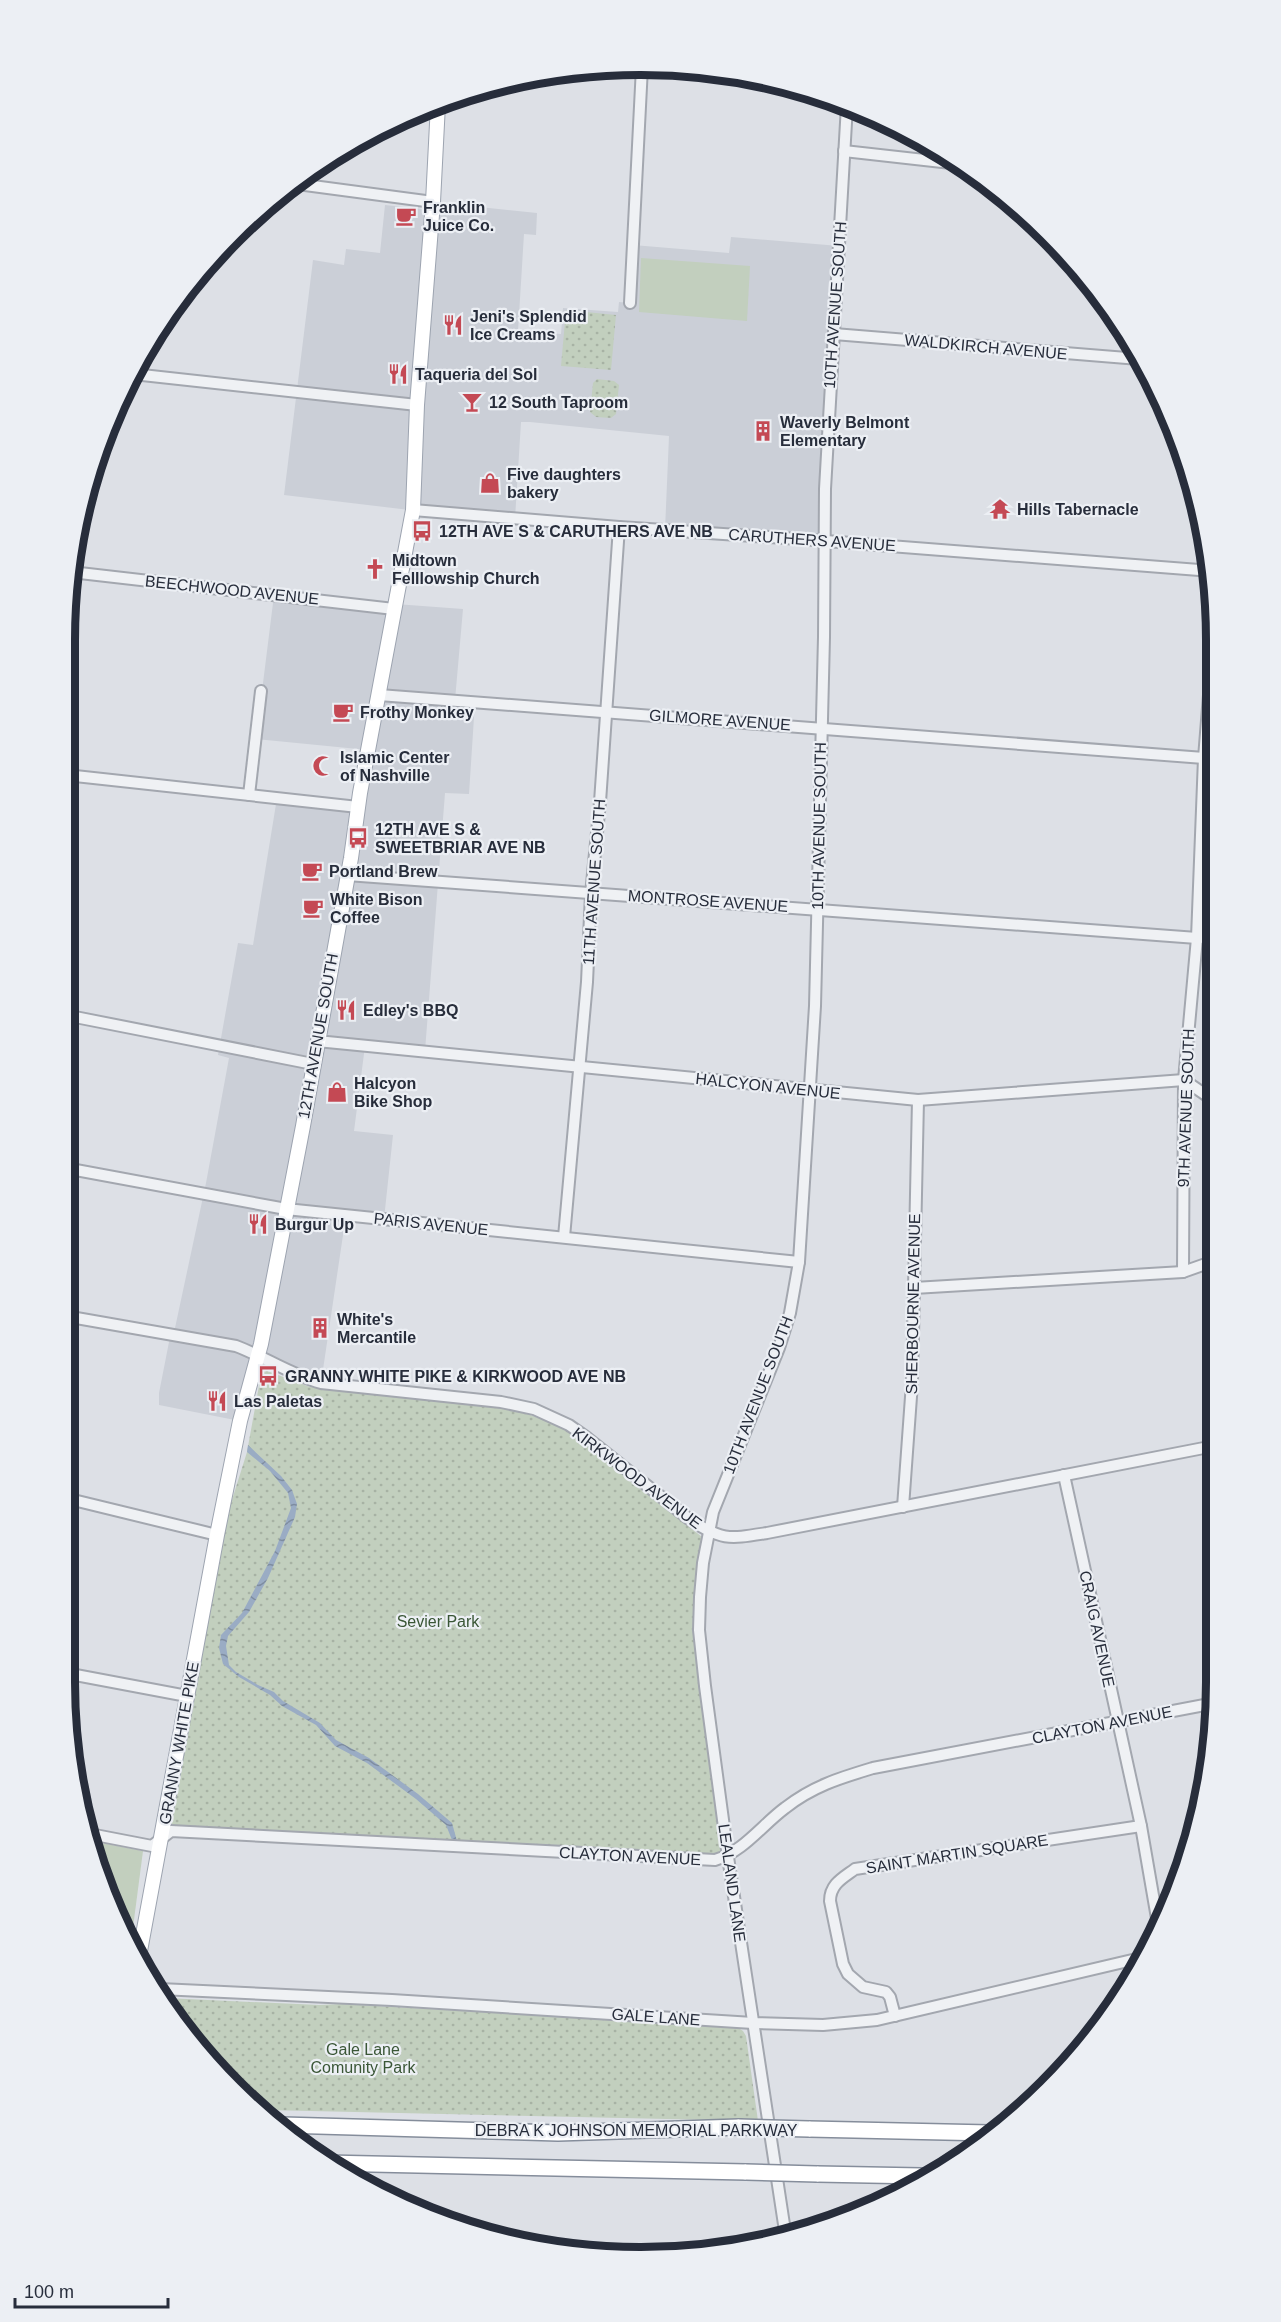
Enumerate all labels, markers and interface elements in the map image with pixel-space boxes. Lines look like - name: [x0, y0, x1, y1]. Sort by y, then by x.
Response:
- place label: Franklin Juice Co.: [423, 199, 494, 234]
- cafe icon: Franklin Juice Co.: [394, 204, 418, 228]
- street label: 10TH AVENUE SOUTH: [821, 221, 849, 389]
- place label: Jeni's Splendid Ice Creams: [470, 308, 587, 343]
- restaurant icon: Jeni's Splendid Ice Creams: [441, 313, 465, 337]
- street label: WALDKIRCH AVENUE: [904, 331, 1068, 363]
- restaurant icon: Taqueria del Sol: [386, 362, 410, 386]
- place label: Taqueria del Sol: [415, 366, 537, 383]
- bar icon: 12 South Taproom: [460, 390, 484, 414]
- place label: 12 South Taproom: [489, 394, 628, 411]
- place label: Waverly Belmont Elementary: [780, 414, 910, 449]
- building icon: Waverly Belmont Elementary: [751, 419, 775, 443]
- place label: Five daughters bakery: [507, 466, 621, 501]
- shop icon: Five daughters bakery: [478, 471, 502, 495]
- temple icon: Hills Tabernacle: [988, 497, 1012, 521]
- place label: Hills Tabernacle: [1017, 501, 1139, 518]
- bus stop icon: 12TH AVE S & CARUTHERS AVE NB: [410, 519, 434, 543]
- place label: 12TH AVE S & CARUTHERS AVE NB: [439, 523, 713, 540]
- street label: CARUTHERS AVENUE: [728, 526, 896, 554]
- place label: Midtown Felllowship Church: [392, 552, 540, 587]
- church icon: Midtown Felllowship Church: [363, 557, 387, 581]
- street label: BEECHWOOD AVENUE: [144, 572, 320, 608]
- cafe icon: Frothy Monkey: [331, 700, 355, 724]
- place label: Frothy Monkey: [360, 704, 474, 721]
- street label: GILMORE AVENUE: [649, 707, 791, 733]
- street label: 10TH AVENUE SOUTH: [809, 742, 829, 910]
- place label: Islamic Center of Nashville: [340, 749, 449, 784]
- mosque icon: Islamic Center of Nashville: [311, 754, 335, 778]
- street label: 11TH AVENUE SOUTH: [580, 798, 608, 966]
- place label: 12TH AVE S & SWEETBRIAR AVE NB: [375, 821, 546, 856]
- bus stop icon: 12TH AVE S & SWEETBRIAR AVE NB: [346, 826, 370, 850]
- cafe icon: Portland Brew: [300, 859, 324, 883]
- place label: Portland Brew: [329, 863, 438, 880]
- street label: MONTROSE AVENUE: [627, 887, 789, 915]
- place label: White Bison Coffee: [330, 891, 422, 926]
- cafe icon: White Bison Coffee: [301, 896, 325, 920]
- street label: 12TH AVENUE SOUTH: [295, 952, 341, 1120]
- restaurant icon: Edley's BBQ: [334, 998, 358, 1022]
- place label: Edley's BBQ: [363, 1002, 458, 1019]
- street label: 9TH AVENUE SOUTH: [1175, 1028, 1197, 1188]
- street label: HALCYON AVENUE: [695, 1070, 841, 1102]
- place label: Halcyon Bike Shop: [354, 1075, 432, 1110]
- shop icon: Halcyon Bike Shop: [325, 1080, 349, 1104]
- street label: PARIS AVENUE: [373, 1210, 489, 1238]
- restaurant icon: Burgur Up: [246, 1212, 270, 1236]
- street label: SHERBOURNE AVENUE: [903, 1213, 923, 1395]
- place label: Burgur Up: [275, 1216, 354, 1233]
- place label: White's Mercantile: [337, 1311, 416, 1346]
- street label: 10TH AVENUE SOUTH: [720, 1314, 796, 1476]
- building icon: White's Mercantile: [308, 1316, 332, 1340]
- bus stop icon: GRANNY WHITE PIKE & KIRKWOOD AVE NB: [256, 1364, 280, 1388]
- place label: GRANNY WHITE PIKE & KIRKWOOD AVE NB: [285, 1368, 626, 1385]
- restaurant icon: Las Paletas: [205, 1389, 229, 1413]
- place label: Las Paletas: [234, 1393, 322, 1410]
- street label: KIRKWOOD AVENUE: [569, 1424, 705, 1532]
- street label: CRAIG AVENUE: [1076, 1569, 1118, 1689]
- park label: Sevier Park: [397, 1613, 480, 1630]
- street label: GRANNY WHITE PIKE: [156, 1660, 202, 1826]
- street label: CLAYTON AVENUE: [1031, 1703, 1173, 1747]
- street label: LEALAND LANE: [715, 1823, 749, 1943]
- street label: SAINT MARTIN SQUARE: [865, 1831, 1049, 1877]
- street label: CLAYTON AVENUE: [559, 1844, 701, 1868]
- street label: GALE LANE: [611, 2005, 701, 2029]
- park label: Gale Lane Comunity Park: [311, 2041, 416, 2076]
- street label: DEBRA K JOHNSON MEMORIAL PARKWAY: [475, 2122, 798, 2139]
- scale bar: [15, 2271, 168, 2309]
- text: 100 m: [24, 2282, 74, 2302]

